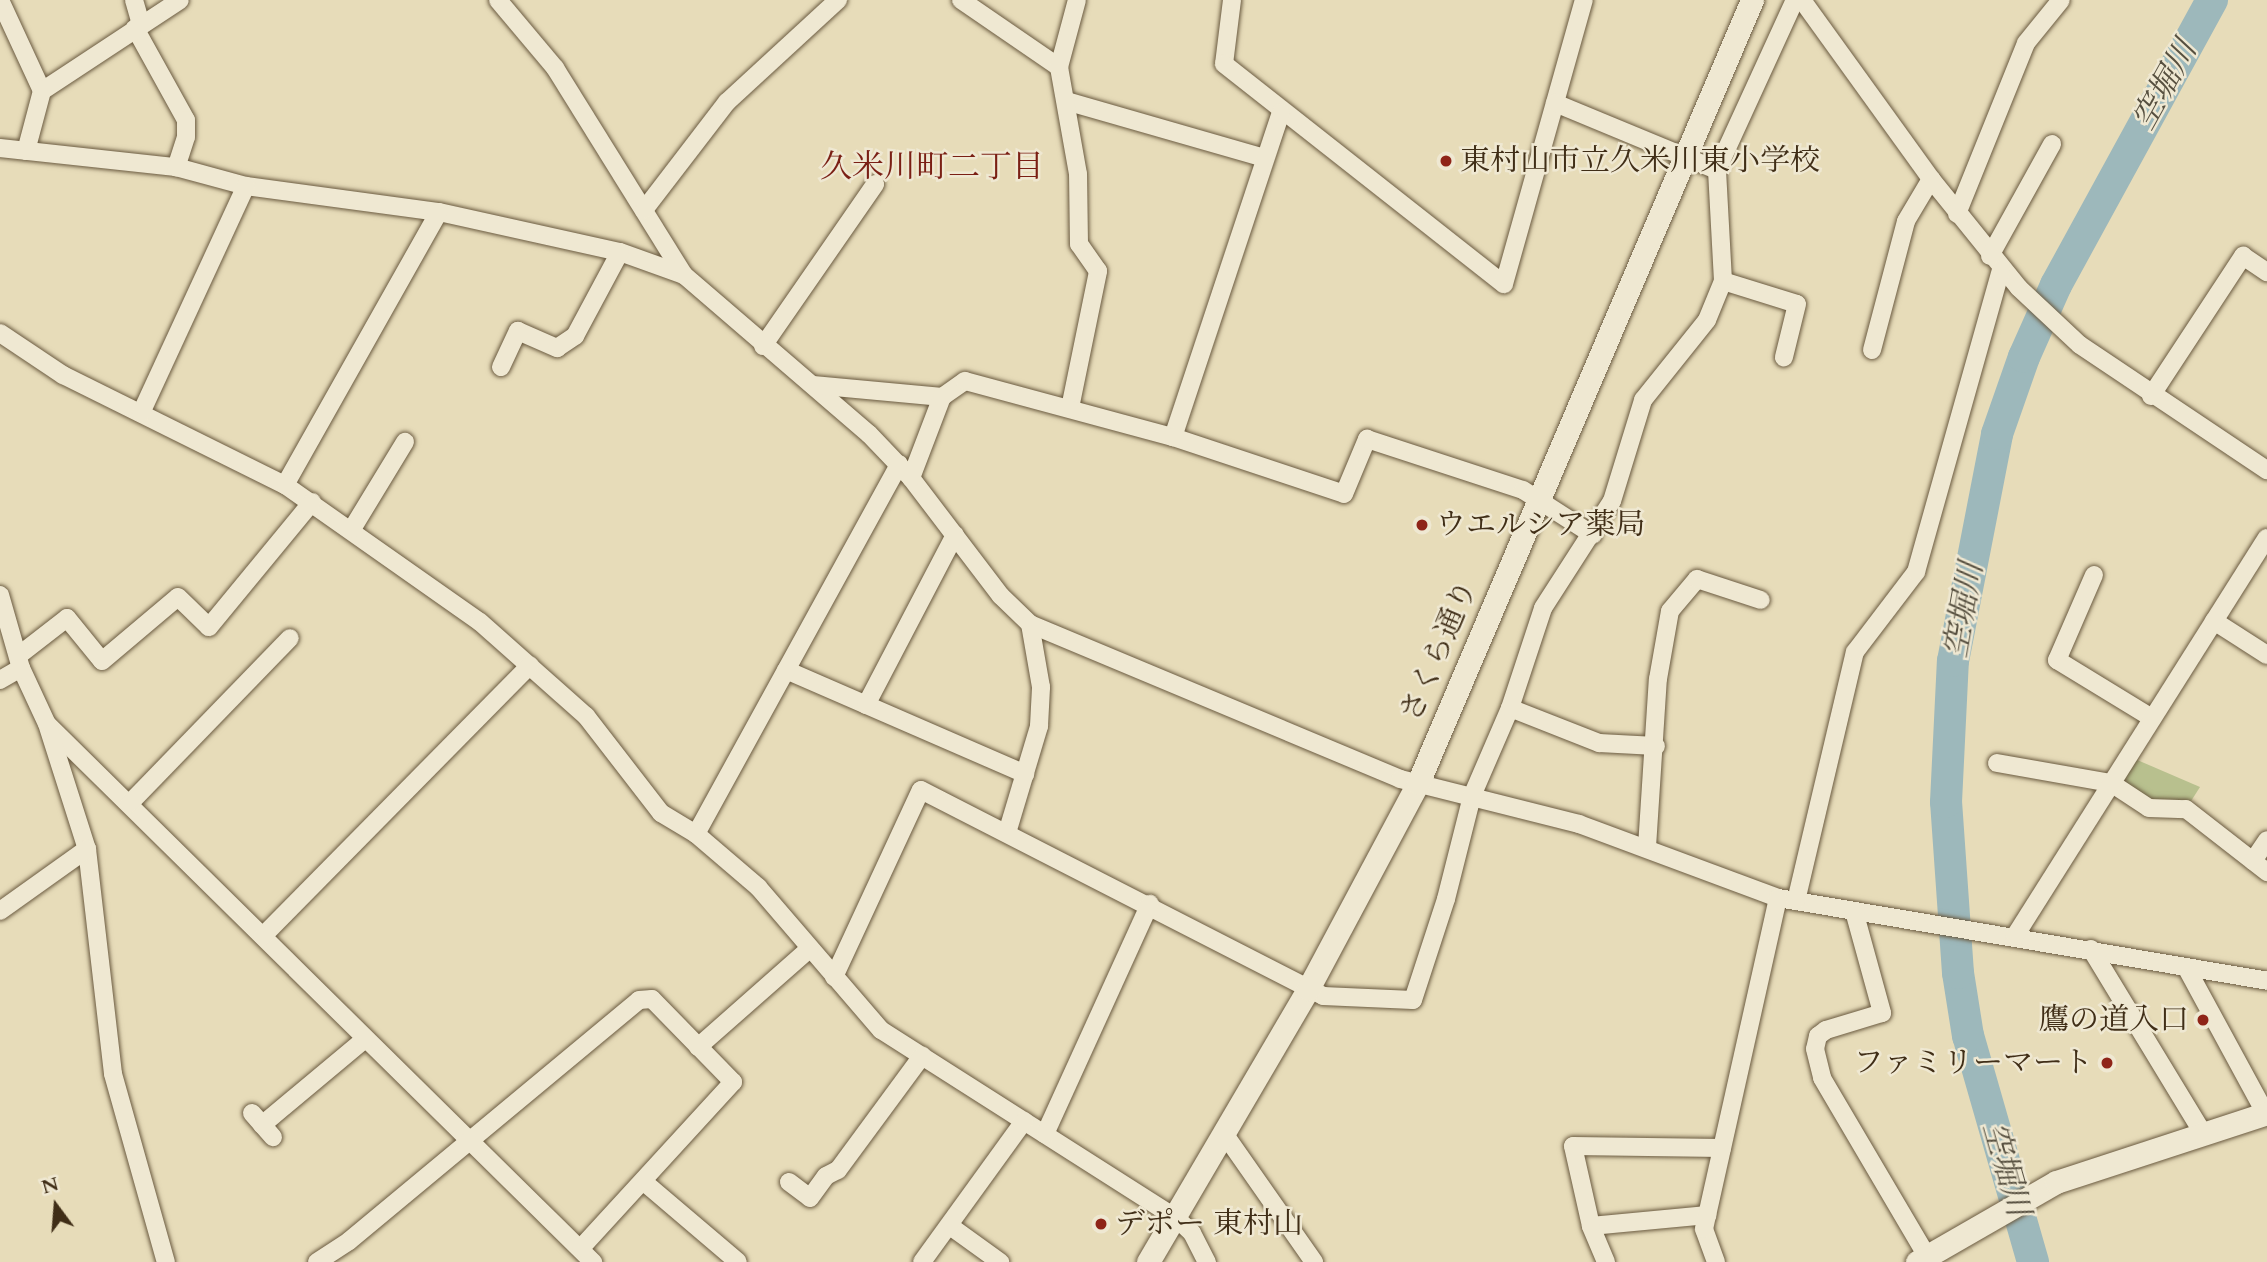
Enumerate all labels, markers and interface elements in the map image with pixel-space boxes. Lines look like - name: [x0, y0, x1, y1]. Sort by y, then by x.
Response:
- water label: 空堀川: [2125, 34, 2205, 136]
- place label: 東村山市立久米川東小学校: [1460, 143, 1820, 179]
- district label: 久米川町二丁目: [820, 148, 1044, 186]
- marker: 東村山市立久米川東小学校: [1438, 153, 1454, 169]
- place label: ウエルシア薬局: [1436, 507, 1646, 543]
- marker: ウエルシア薬局: [1414, 517, 1430, 533]
- water label: 空堀川: [1937, 559, 1991, 661]
- street label: さくら通り: [1393, 575, 1485, 727]
- place label: 鷹の道入口: [2039, 1002, 2189, 1038]
- marker: 鷹の道入口: [2195, 1012, 2211, 1028]
- place label: ファミリーマート: [1853, 1045, 2093, 1081]
- marker: ファミリーマート: [2099, 1055, 2115, 1071]
- water label: 空堀川: [1974, 1118, 2038, 1220]
- north arrow: [21, 1171, 91, 1241]
- text: N: [39, 1171, 62, 1201]
- place label: デポー 東村山: [1115, 1206, 1303, 1242]
- marker: デポー 東村山: [1093, 1216, 1109, 1232]

